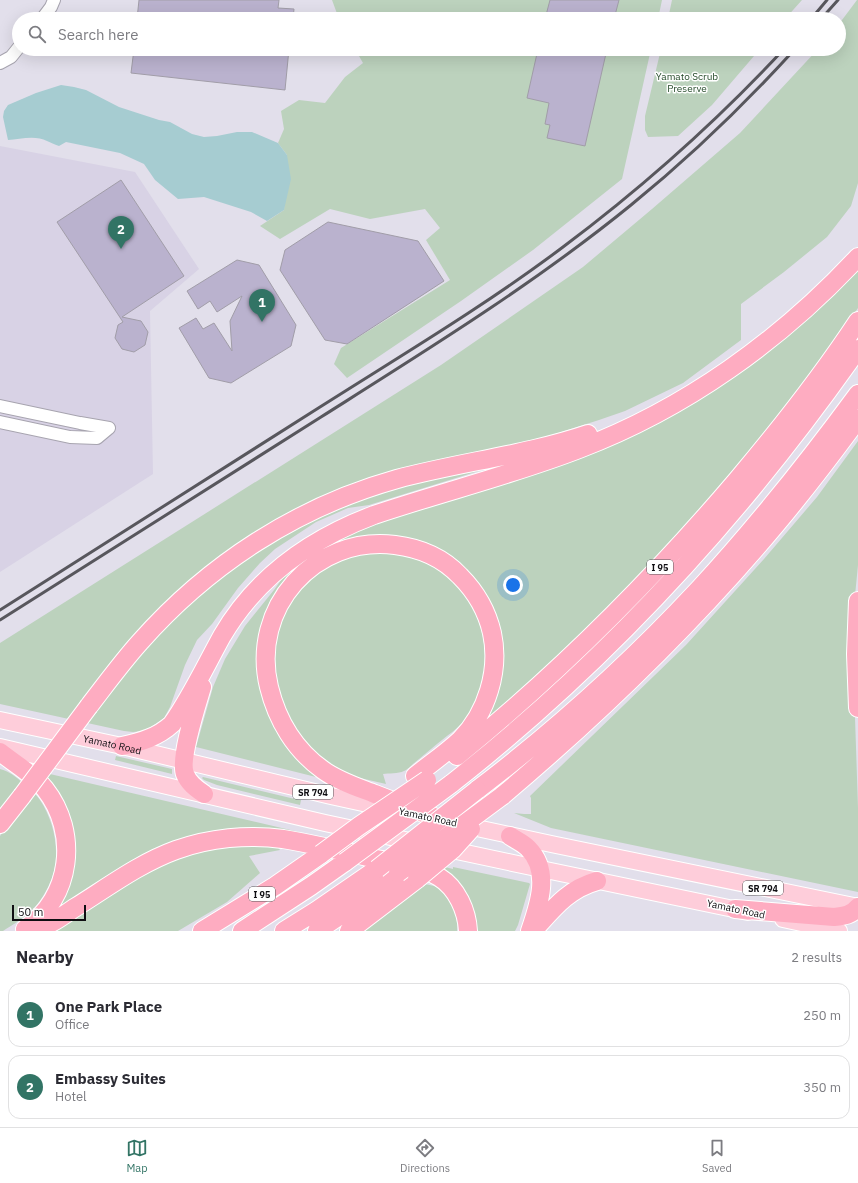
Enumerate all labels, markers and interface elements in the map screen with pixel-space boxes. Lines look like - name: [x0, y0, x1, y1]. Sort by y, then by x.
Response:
- search box: [12, 12, 846, 56]
- icon: search: [26, 23, 48, 45]
- text: Search here: [58, 25, 138, 44]
- park label: Yamato Scrub Preserve: [656, 70, 718, 95]
- pin: 2: [108, 216, 134, 249]
- pin: 1: [249, 289, 275, 322]
- road number: I 95: [647, 560, 673, 574]
- your location: [503, 575, 523, 595]
- street label: Yamato Road: [82, 731, 143, 757]
- road number: SR 794: [293, 785, 333, 799]
- street label: Yamato Road: [398, 804, 458, 830]
- road number: SR 794: [743, 881, 783, 895]
- road number: I 95: [249, 887, 275, 901]
- street label: Yamato Road: [706, 896, 766, 922]
- scale bar: [12, 903, 86, 922]
- text: 50 m: [18, 905, 43, 919]
- text: Nearby: [16, 946, 74, 968]
- text: 2 results: [791, 949, 842, 966]
- text: One Park Place: [55, 997, 162, 1016]
- text: 1: [26, 1007, 34, 1024]
- text: 250 m: [803, 1007, 841, 1024]
- text: Office: [55, 1016, 89, 1033]
- text: Embassy Suites: [55, 1069, 166, 1088]
- text: 2: [26, 1079, 34, 1096]
- text: 350 m: [803, 1079, 841, 1096]
- text: Hotel: [55, 1088, 87, 1105]
- tab: Map: [126, 1137, 148, 1175]
- tab: Directions: [400, 1137, 450, 1175]
- tab: Saved: [702, 1137, 732, 1175]

